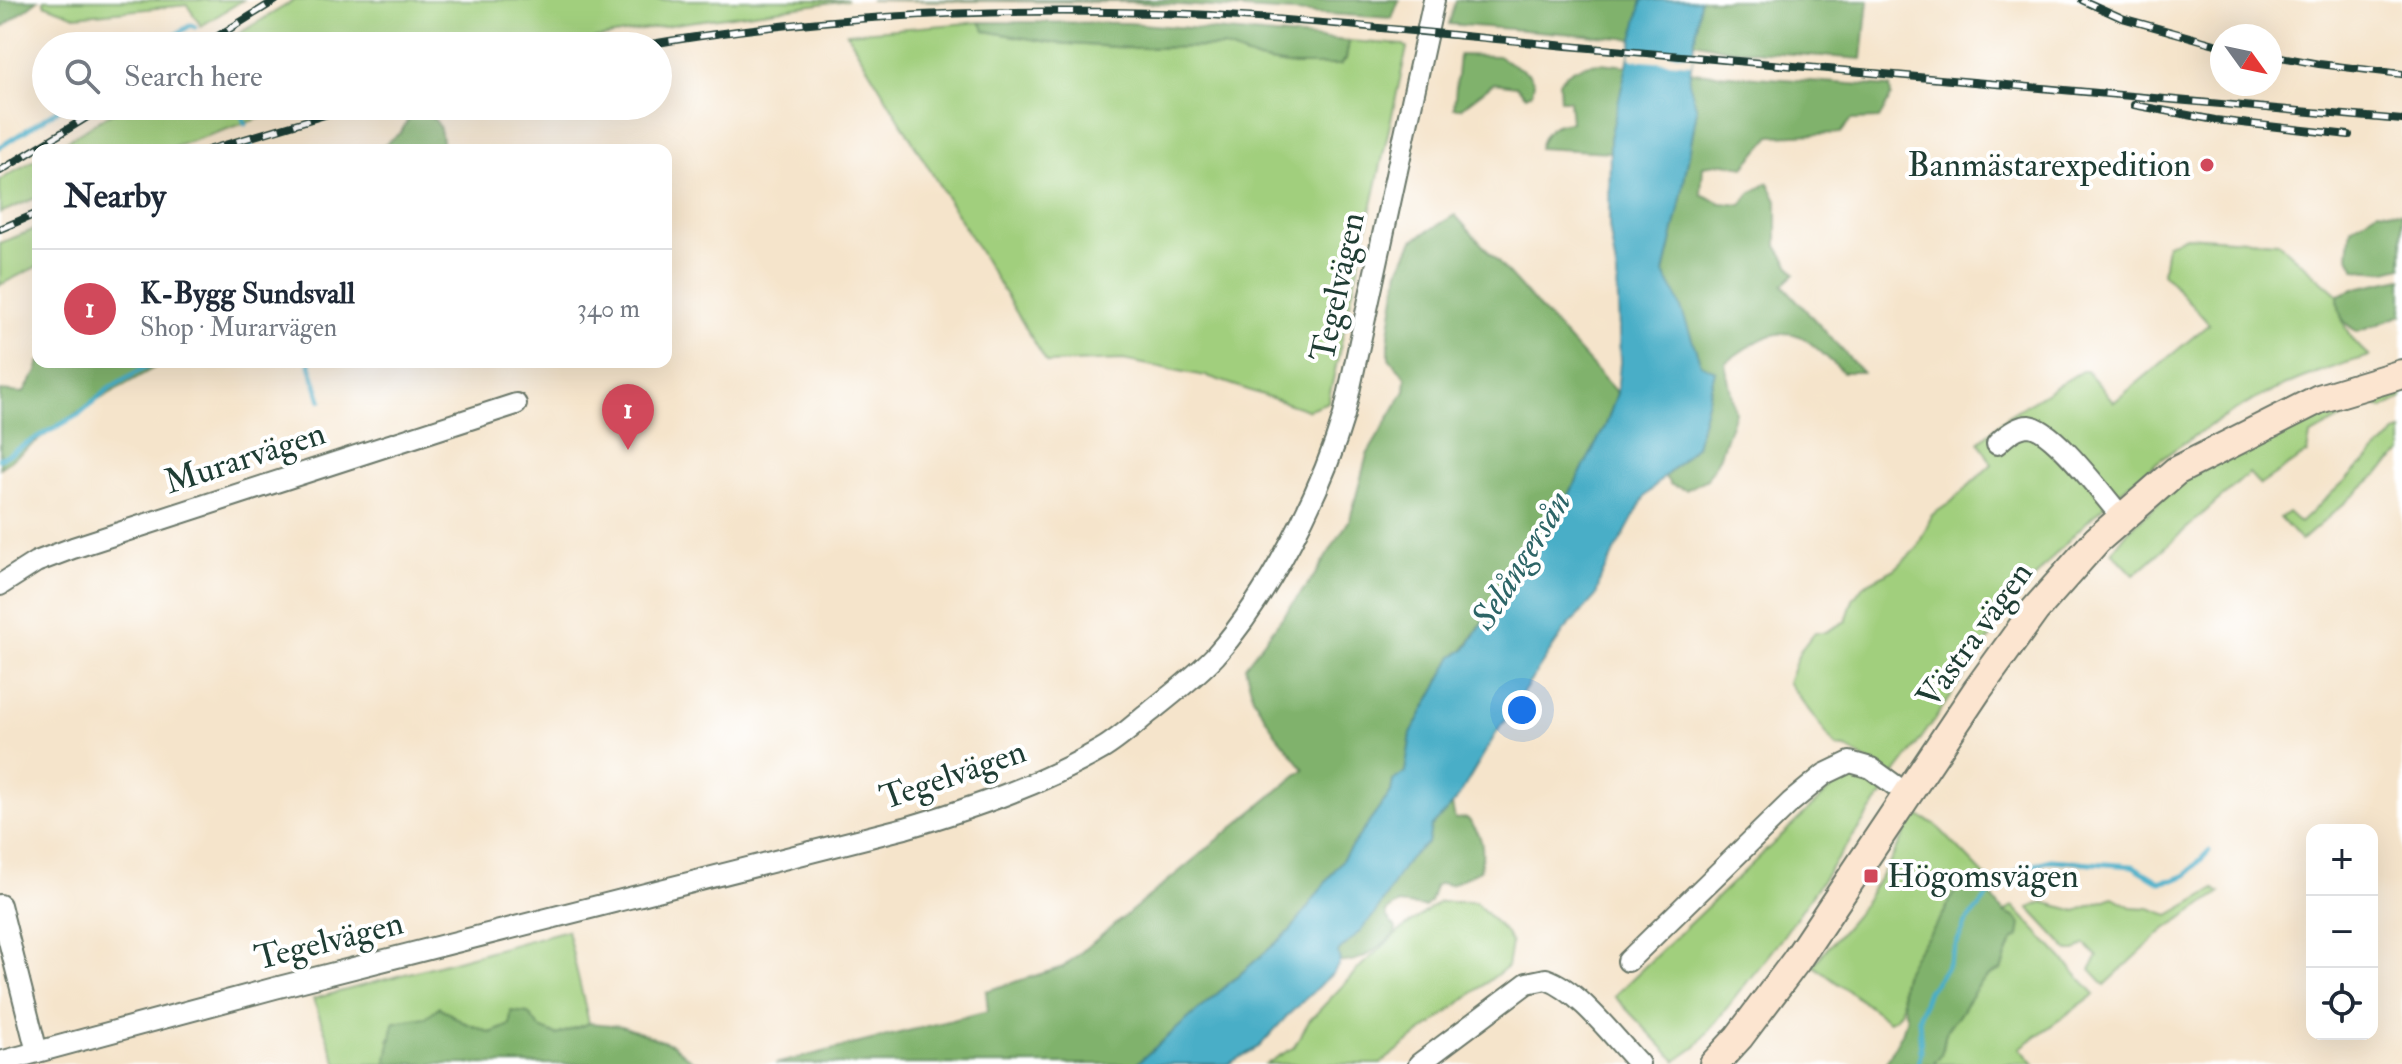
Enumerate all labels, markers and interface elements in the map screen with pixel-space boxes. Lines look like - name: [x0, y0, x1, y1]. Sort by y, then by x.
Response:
- north arrow: [2210, 24, 2282, 96]
- search box: [32, 32, 672, 120]
- icon: search: [60, 54, 104, 98]
- text: Search here: [124, 58, 263, 95]
- place label: Banmästarexpedition: [1908, 144, 2191, 187]
- marker: Banmästarexpedition: [2198, 156, 2216, 174]
- text: Nearby: [64, 175, 166, 218]
- street label: Tegelvägen: [1301, 208, 1375, 366]
- text: K-Bygg Sundsvall: [140, 275, 355, 312]
- text: 1: [85, 293, 95, 325]
- text: 340 m: [577, 293, 640, 325]
- text: Shop · Murarvägen: [140, 312, 337, 344]
- pin: 1: [602, 384, 654, 450]
- street label: Murarvägen: [159, 412, 331, 504]
- water label: Selångersån: [1460, 482, 1581, 639]
- street label: Västra vägen: [1907, 553, 2043, 717]
- your location: [1502, 690, 1542, 730]
- street label: Tegelvägen: [874, 730, 1032, 820]
- map controls: [2306, 824, 2378, 1040]
- button: +: [2306, 824, 2378, 896]
- place label: Högomsvägen: [1887, 855, 2079, 898]
- marker: Högomsvägen: [1862, 867, 1880, 885]
- button: −: [2306, 896, 2378, 968]
- street label: Tegelvägen: [250, 902, 408, 980]
- button: locate: [2306, 968, 2378, 1040]

